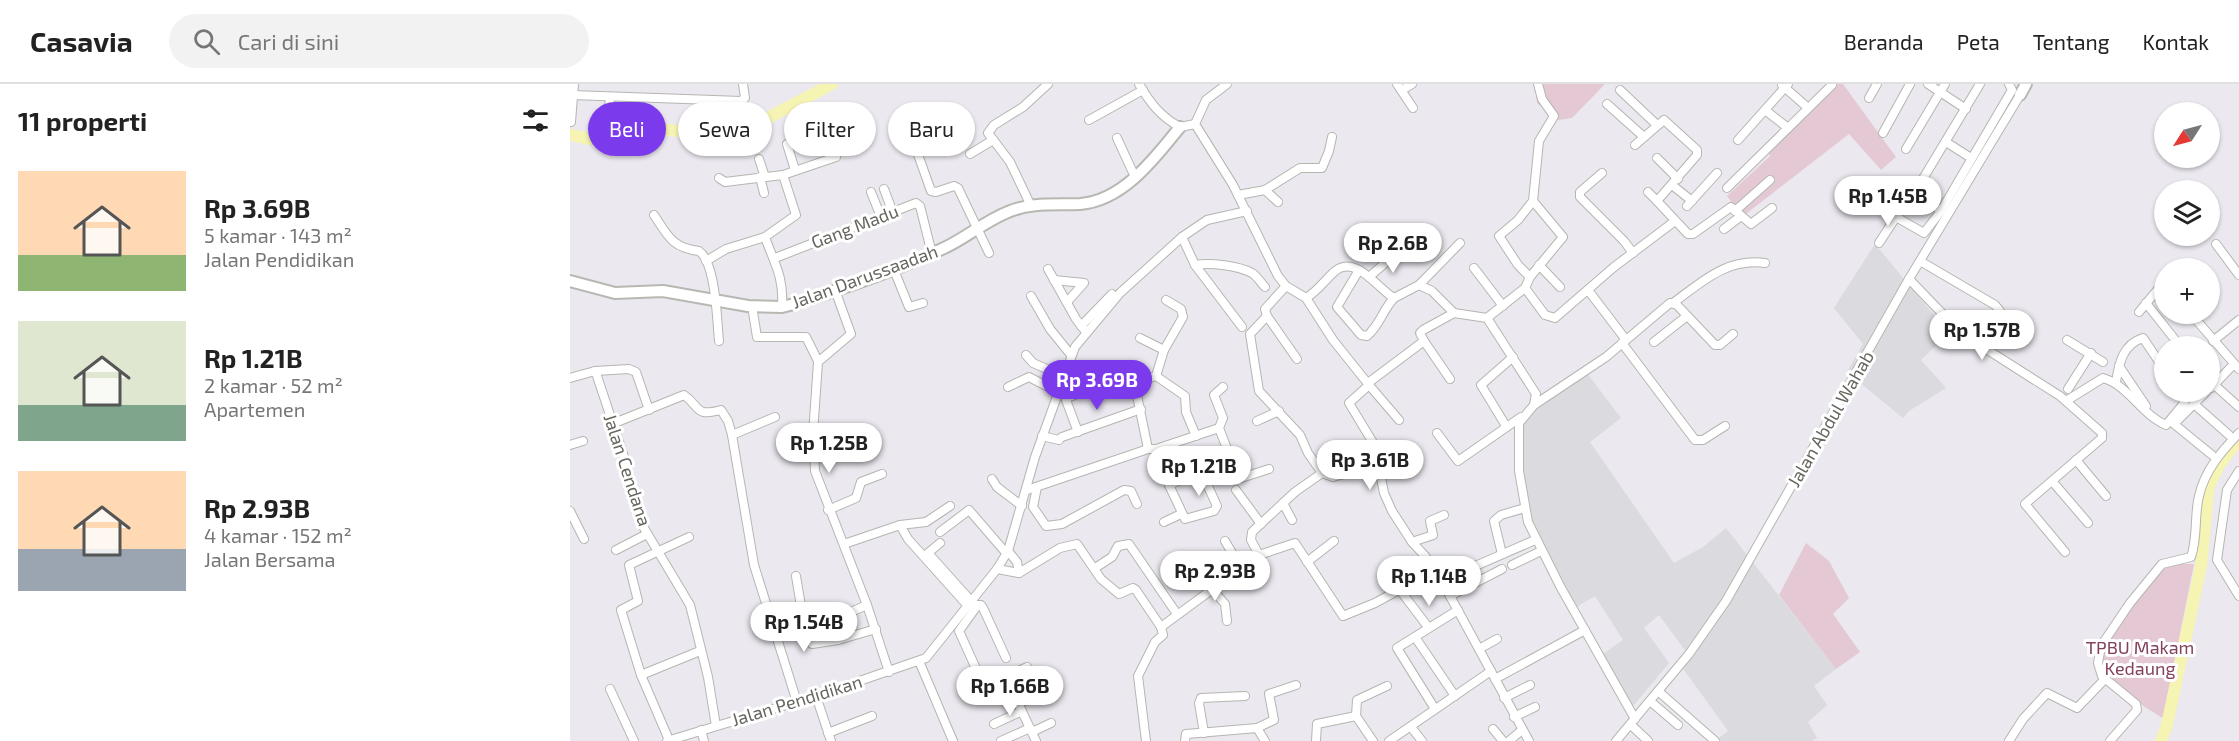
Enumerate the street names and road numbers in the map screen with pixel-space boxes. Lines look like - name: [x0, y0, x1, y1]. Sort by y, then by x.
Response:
- street label: Gang Madu: [808, 199, 902, 253]
- street label: Jalan Darussaadah: [789, 239, 941, 313]
- street label: Jalan Abdul Wahab: [1782, 347, 1878, 490]
- street label: Jalan Cendana: [599, 411, 656, 529]
- street label: Jalan Pendidikan: [729, 670, 865, 730]

